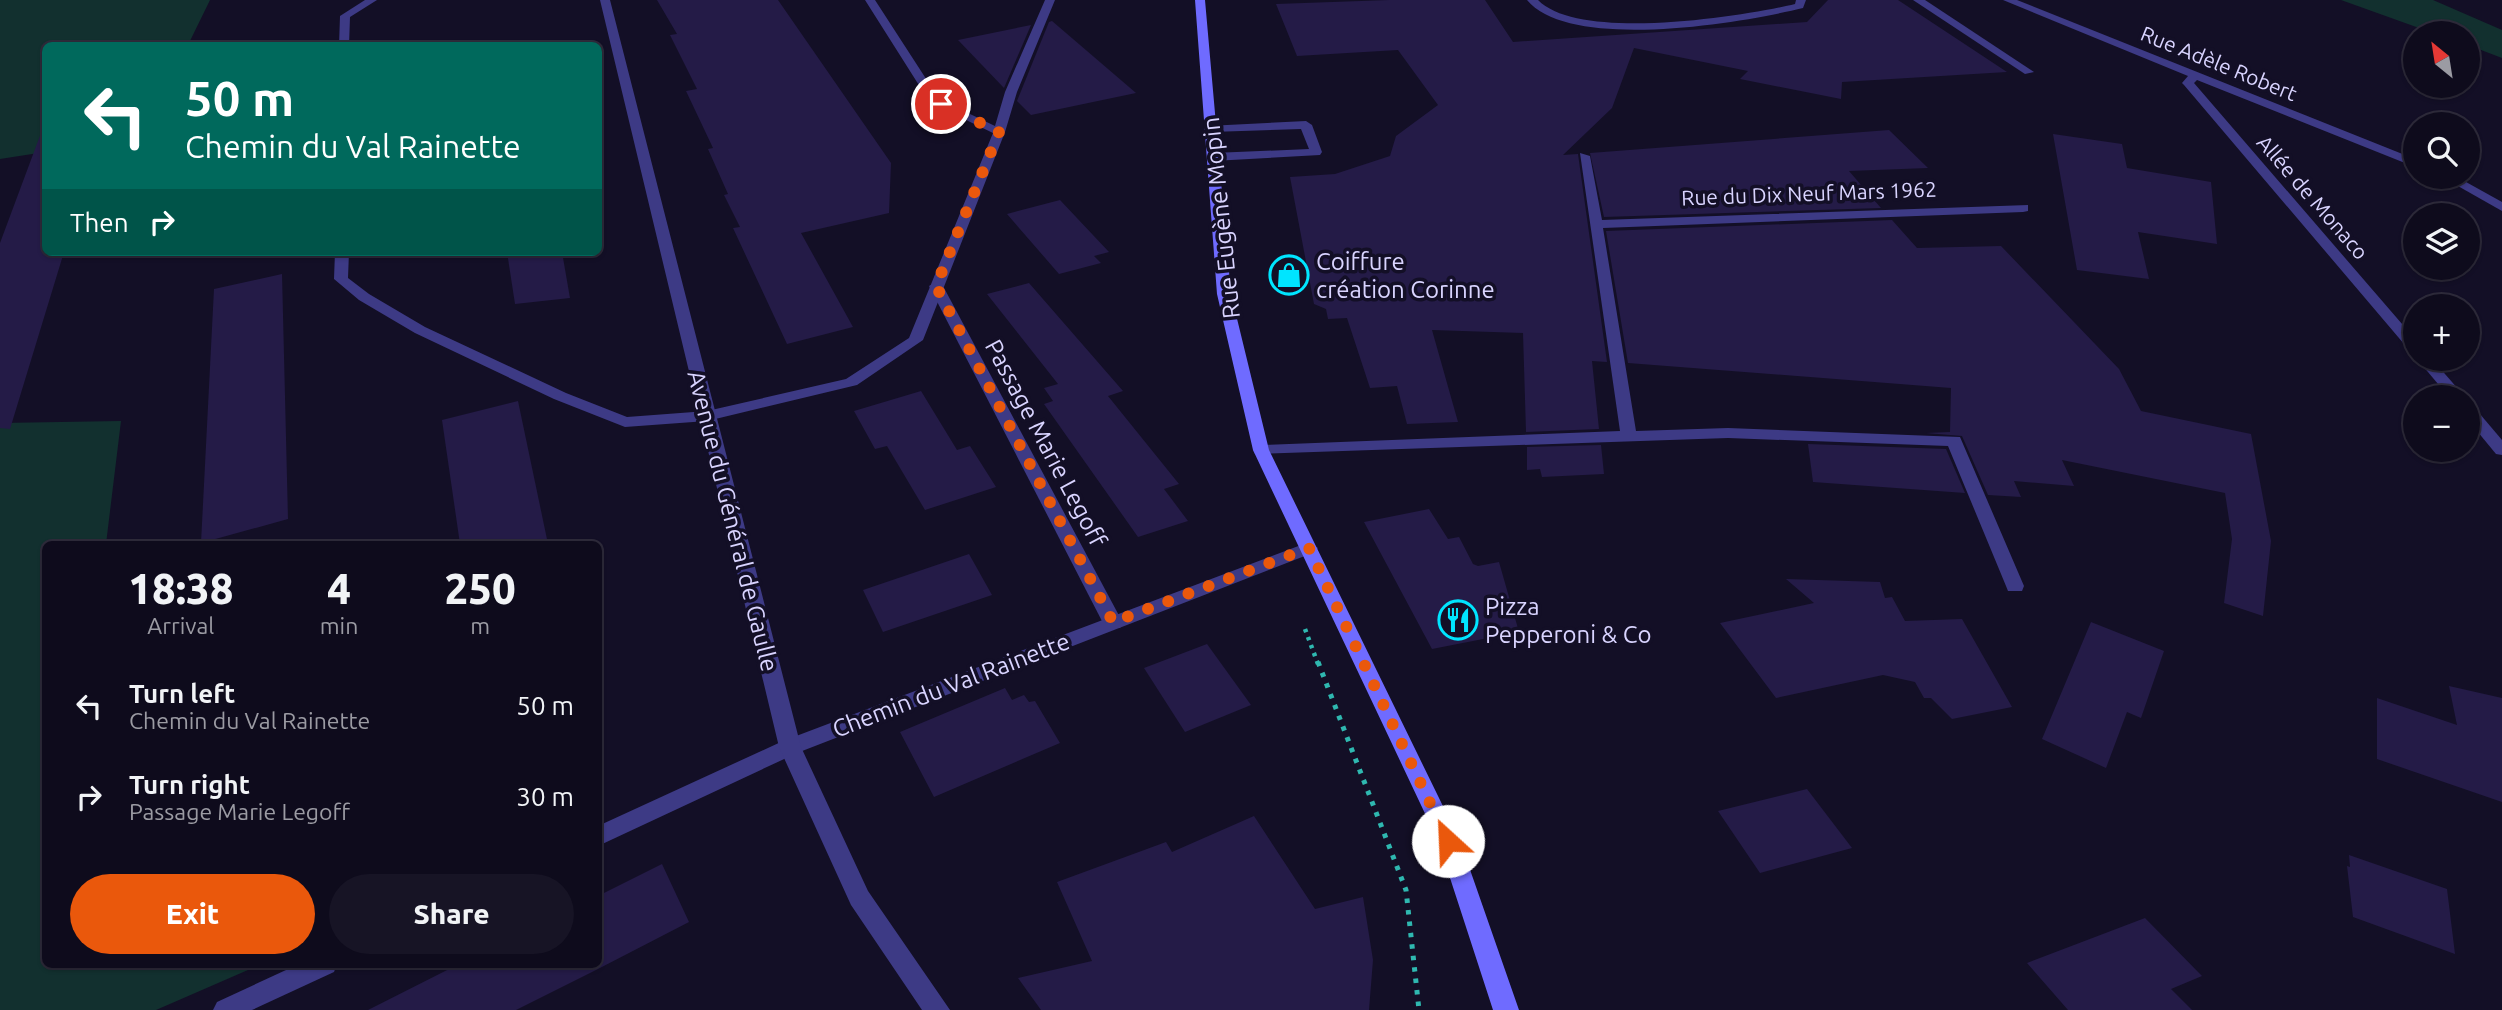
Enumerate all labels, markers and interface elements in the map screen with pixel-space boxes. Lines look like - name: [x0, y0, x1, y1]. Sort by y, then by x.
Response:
- street label: Rue Adèle Robert: [2137, 21, 2301, 105]
- north arrow: [2403, 21, 2480, 98]
- map controls: [2403, 21, 2480, 462]
- icon: left: [70, 70, 161, 161]
- text: 50 m: [185, 70, 294, 125]
- pin: [911, 74, 971, 134]
- icon: arrive: [922, 85, 960, 123]
- button: search: [2403, 112, 2480, 189]
- street label: Rue Eugène Mopin: [1197, 116, 1245, 320]
- text: Chemin du Val Rainette: [185, 128, 521, 164]
- street label: Allée de Monaco: [2253, 130, 2373, 264]
- street label: Rue du Dix Neuf Mars 1962: [1681, 177, 1937, 209]
- icon: right: [143, 203, 181, 241]
- button: layers: [2403, 203, 2480, 280]
- text: Then: [70, 208, 129, 237]
- place label: Coiffure création Corinne: [1316, 248, 1495, 303]
- shop icon: Coiffure création Corinne: [1268, 254, 1310, 296]
- button: +: [2403, 294, 2480, 371]
- street label: Passage Marie Legoff: [980, 335, 1112, 552]
- street label: Avenue du Général de Gaulle: [682, 368, 784, 674]
- button: −: [2403, 385, 2480, 462]
- text: 18:38: [128, 565, 233, 612]
- text: 4: [327, 565, 351, 612]
- text: 250: [445, 565, 516, 612]
- place label: Pizza Pepperoni & Co: [1485, 593, 1652, 648]
- restaurant icon: Pizza Pepperoni & Co: [1437, 599, 1479, 641]
- text: Arrival: [147, 613, 214, 638]
- text: min: [320, 613, 358, 638]
- text: m: [470, 613, 490, 638]
- street label: Chemin du Val Rainette: [829, 627, 1073, 743]
- text: Turn left: [129, 679, 235, 708]
- icon: left: [70, 687, 108, 725]
- text: 50 m: [516, 691, 574, 720]
- text: Chemin du Val Rainette: [129, 708, 370, 733]
- text: Turn right: [129, 770, 250, 799]
- icon: right: [70, 778, 108, 816]
- text: 30 m: [516, 782, 574, 811]
- text: Passage Marie Legoff: [129, 799, 350, 824]
- position arrow: [1411, 804, 1485, 878]
- button: Exit: [70, 874, 315, 954]
- button: Share: [329, 874, 574, 954]

